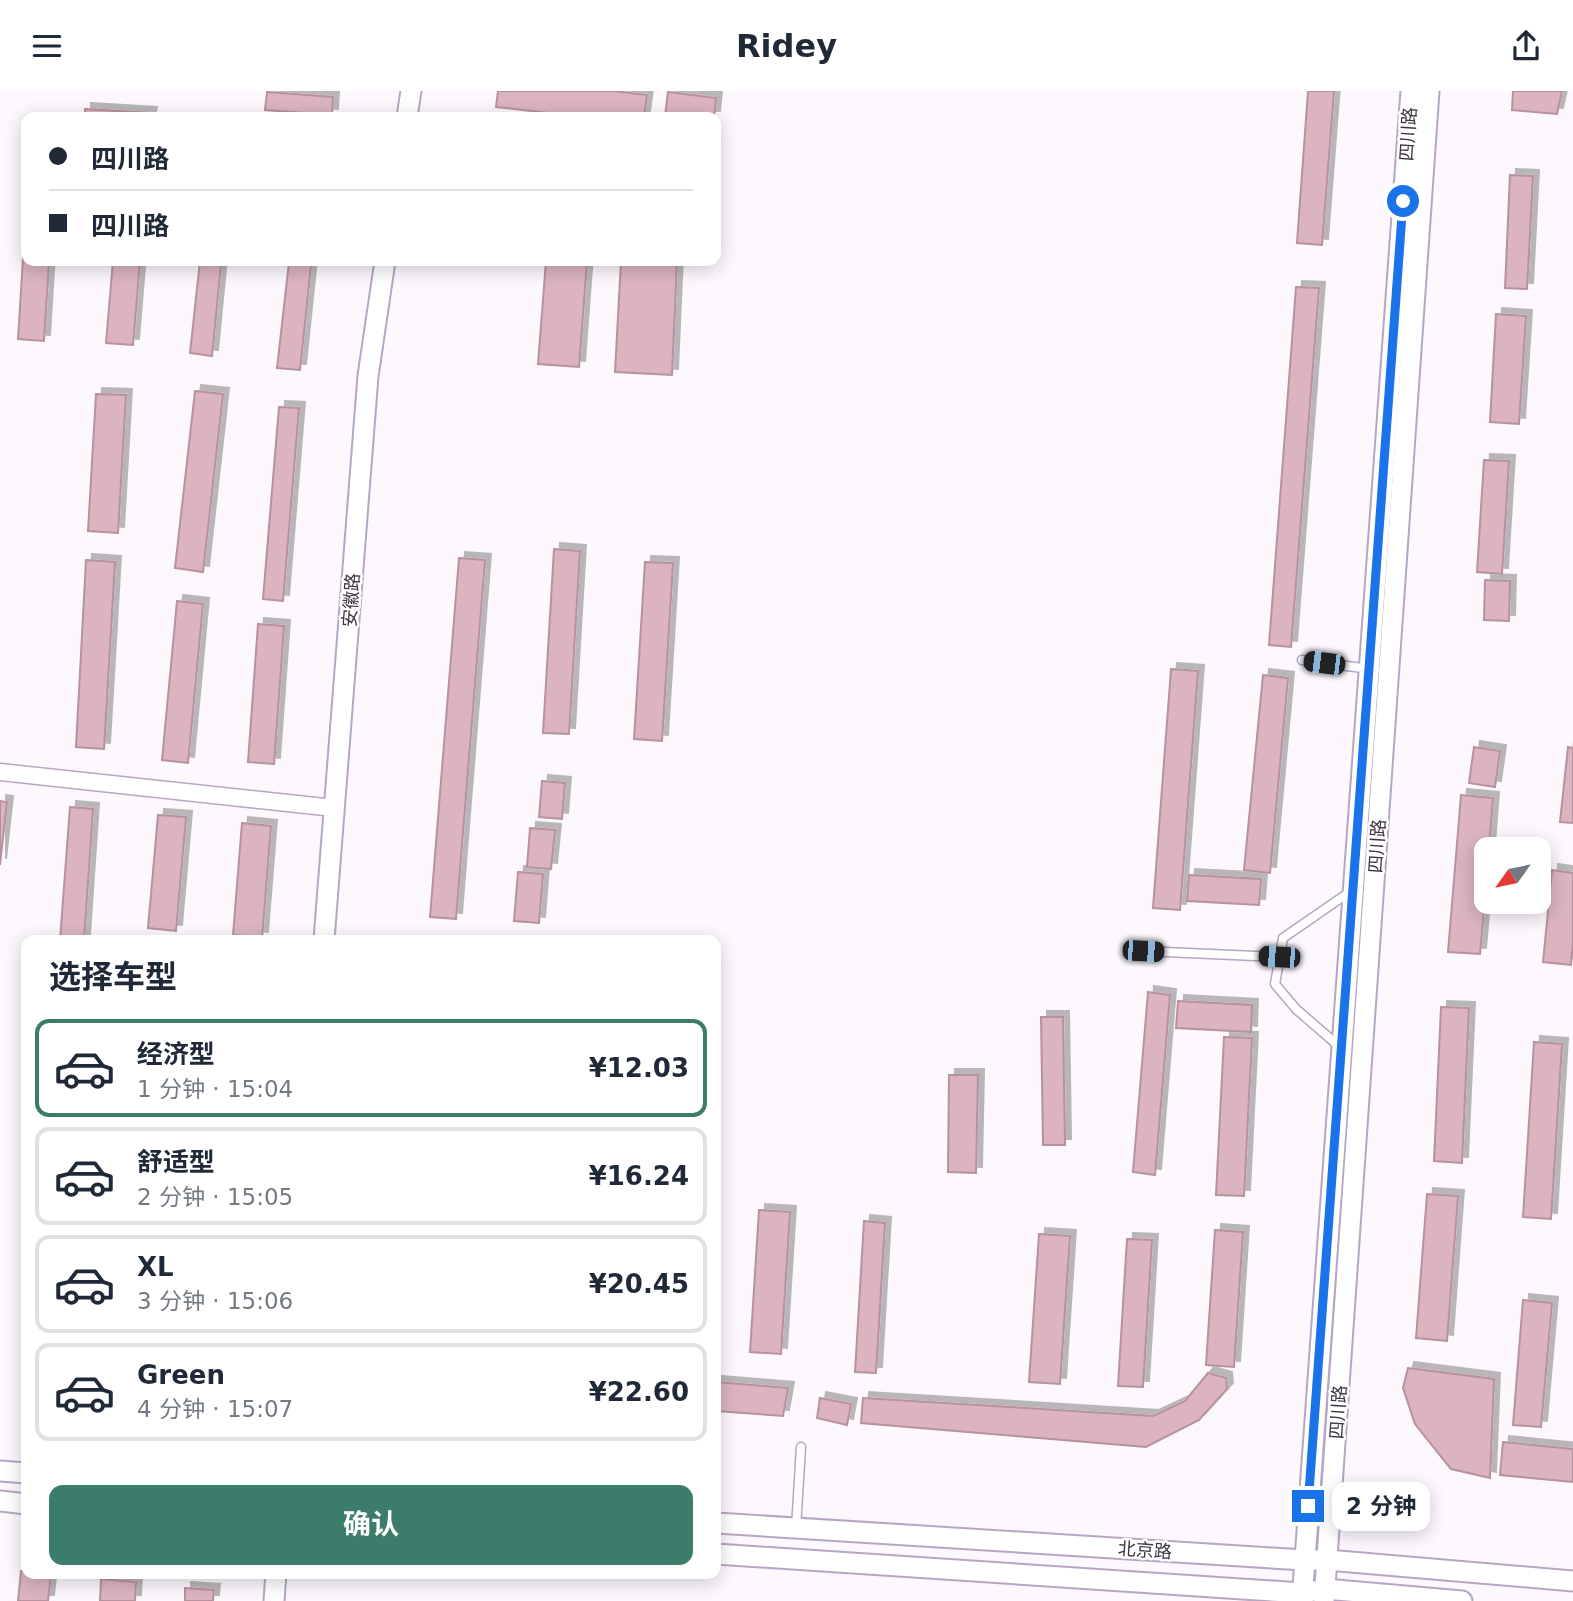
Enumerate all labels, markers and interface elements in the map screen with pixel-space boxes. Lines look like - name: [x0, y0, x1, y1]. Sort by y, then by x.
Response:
- icon: menu: [28, 27, 66, 65]
- text: Ridey: [736, 27, 837, 65]
- icon: share: [1507, 27, 1545, 65]
- street label: 四川路: [1396, 106, 1420, 162]
- text: 四川路: [91, 144, 169, 174]
- route start: [1387, 185, 1419, 217]
- text: 四川路: [91, 211, 169, 241]
- street label: 安徽路: [339, 572, 363, 628]
- car: [1302, 650, 1347, 676]
- street label: 四川路: [1365, 818, 1389, 874]
- north arrow: [1474, 837, 1550, 913]
- map controls: [1474, 837, 1551, 914]
- car: [1122, 939, 1165, 963]
- car: [1258, 945, 1301, 969]
- text: 选择车型: [49, 958, 177, 996]
- icon: car: [53, 1037, 116, 1100]
- text: 经济型: [137, 1039, 215, 1069]
- text: ¥12.03: [589, 1053, 689, 1083]
- text: 1 分钟 · 15:04: [137, 1076, 293, 1102]
- icon: car: [53, 1145, 116, 1208]
- text: 舒适型: [137, 1147, 215, 1177]
- text: ¥16.24: [589, 1161, 689, 1191]
- text: 2 分钟 · 15:05: [137, 1184, 293, 1210]
- text: XL: [137, 1252, 174, 1282]
- icon: car: [53, 1253, 116, 1316]
- text: ¥20.45: [589, 1269, 689, 1299]
- text: 3 分钟 · 15:06: [137, 1288, 293, 1314]
- text: Green: [137, 1360, 225, 1390]
- icon: car: [53, 1361, 116, 1424]
- text: ¥22.60: [589, 1377, 689, 1407]
- street label: 四川路: [1326, 1384, 1350, 1440]
- text: 4 分钟 · 15:07: [137, 1396, 293, 1422]
- callout: 2 分钟: [1332, 1481, 1430, 1531]
- button: 确认: [49, 1485, 693, 1565]
- route end: [1292, 1490, 1324, 1522]
- text: 2 分钟: [1346, 1493, 1416, 1519]
- street label: 北京路: [1117, 1538, 1173, 1562]

